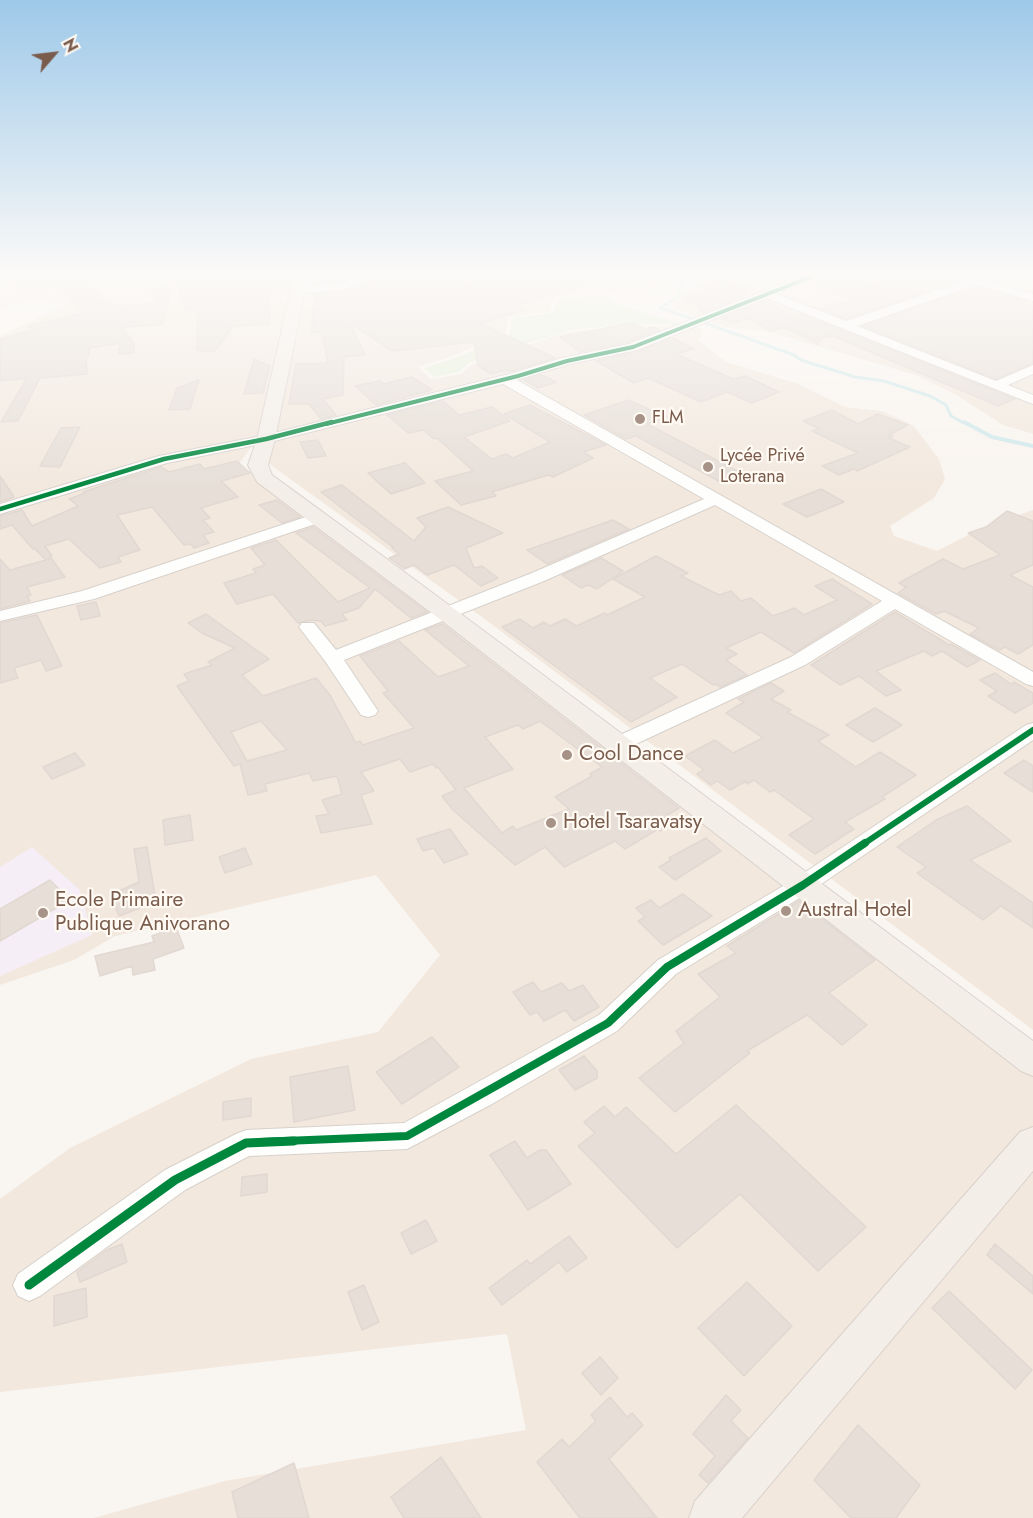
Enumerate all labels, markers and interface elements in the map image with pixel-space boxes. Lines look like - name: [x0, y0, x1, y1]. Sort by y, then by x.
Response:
- north arrow: [24, 24, 84, 84]
- text: N: [57, 34, 83, 56]
- place label: FLM: [652, 408, 684, 430]
- marker: FLM: [633, 412, 647, 426]
- place label: Lycée Privé Loterana: [720, 446, 805, 488]
- marker: Lycée Privé Loterana: [701, 460, 715, 474]
- place label: Cool Dance: [579, 742, 684, 768]
- marker: Cool Dance: [560, 748, 574, 762]
- place label: Hotel Tsaravatsy: [563, 810, 702, 836]
- marker: Hotel Tsaravatsy: [544, 816, 558, 830]
- place label: Ecole Primaire Publique Anivorano: [55, 888, 230, 938]
- place label: Austral Hotel: [798, 898, 912, 924]
- marker: Austral Hotel: [779, 904, 793, 918]
- marker: Ecole Primaire Publique Anivorano: [36, 906, 50, 920]

